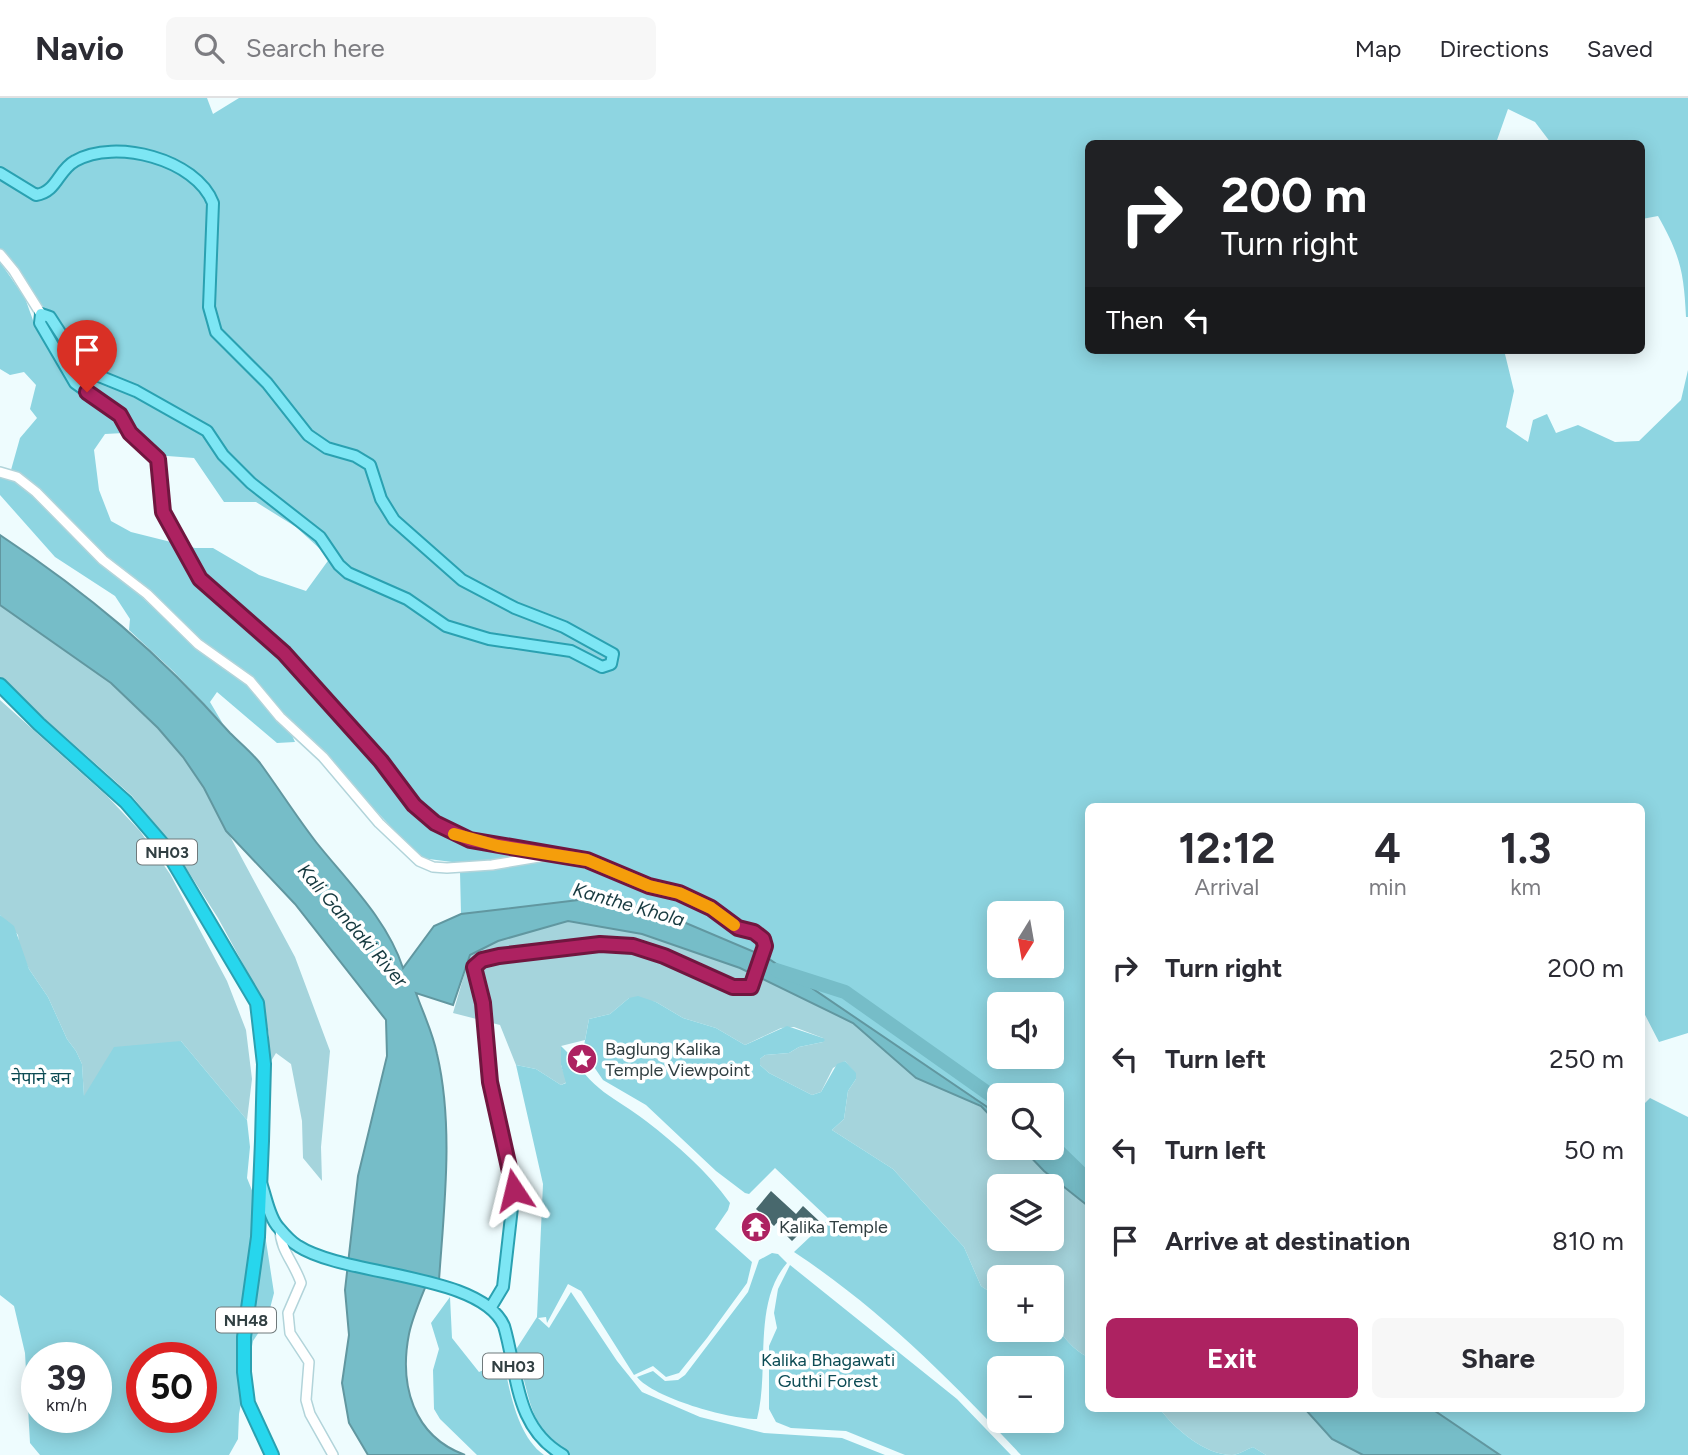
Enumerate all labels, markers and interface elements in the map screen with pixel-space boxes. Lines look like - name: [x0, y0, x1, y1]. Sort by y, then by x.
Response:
- search box: [166, 17, 656, 80]
- text: Navio: [35, 29, 124, 68]
- icon: search: [190, 29, 228, 67]
- text: Search here: [246, 32, 385, 64]
- text: Map: [1355, 34, 1401, 63]
- text: Directions: [1439, 34, 1549, 63]
- text: Saved: [1587, 34, 1653, 63]
- text: 200 m: [1221, 165, 1367, 224]
- icon: right: [1106, 168, 1197, 259]
- text: Turn right: [1221, 225, 1359, 263]
- icon: left: [1178, 301, 1216, 339]
- text: Then: [1106, 304, 1164, 336]
- pin: [57, 320, 117, 392]
- icon: arrive: [68, 331, 106, 369]
- text: 12:12: [1179, 823, 1275, 874]
- text: 4: [1374, 823, 1401, 874]
- text: 1.3: [1500, 823, 1551, 874]
- road number: NH03: [137, 839, 197, 864]
- water label: Kali Gandaki River: [293, 859, 413, 992]
- text: Arrival: [1194, 873, 1259, 901]
- text: min: [1369, 873, 1406, 901]
- text: km: [1510, 873, 1541, 901]
- water label: Kanthe Khola: [570, 878, 687, 931]
- north arrow: [987, 901, 1064, 978]
- map controls: [987, 901, 1064, 1433]
- icon: right: [1106, 949, 1144, 987]
- text: Turn right: [1165, 952, 1282, 984]
- text: 200 m: [1548, 952, 1624, 984]
- button: sound: [987, 992, 1064, 1069]
- place label: Baglung Kalika Temple Viewpoint: [605, 1038, 750, 1081]
- icon: left: [1106, 1040, 1144, 1078]
- place icon: Baglung Kalika Temple Viewpoint: [565, 1042, 599, 1076]
- text: Turn left: [1165, 1043, 1266, 1075]
- text: 250 m: [1549, 1043, 1624, 1075]
- park label: नेपाने बन: [11, 1067, 72, 1089]
- button: search: [987, 1083, 1064, 1160]
- icon: left: [1106, 1131, 1144, 1169]
- text: Turn left: [1165, 1134, 1266, 1166]
- text: 50 m: [1564, 1134, 1624, 1166]
- position arrow: [477, 1153, 551, 1227]
- button: layers: [987, 1174, 1064, 1251]
- temple icon: Kalika Temple: [739, 1210, 773, 1244]
- place label: Kalika Temple: [779, 1216, 888, 1238]
- icon: arrive: [1106, 1222, 1144, 1260]
- text: Arrive at destination: [1165, 1225, 1410, 1257]
- text: 810 m: [1552, 1225, 1624, 1257]
- button: +: [987, 1265, 1064, 1342]
- road number: NH48: [216, 1308, 276, 1332]
- button: Exit: [1106, 1318, 1358, 1398]
- button: Share: [1372, 1318, 1624, 1398]
- speed limit sign: 50: [126, 1342, 217, 1433]
- park label: Kalika Bhagawati Guthi Forest: [761, 1349, 895, 1392]
- road number: NH03: [483, 1354, 543, 1378]
- button: −: [987, 1356, 1064, 1433]
- text: 39: [47, 1357, 86, 1399]
- text: km/h: [46, 1394, 87, 1416]

